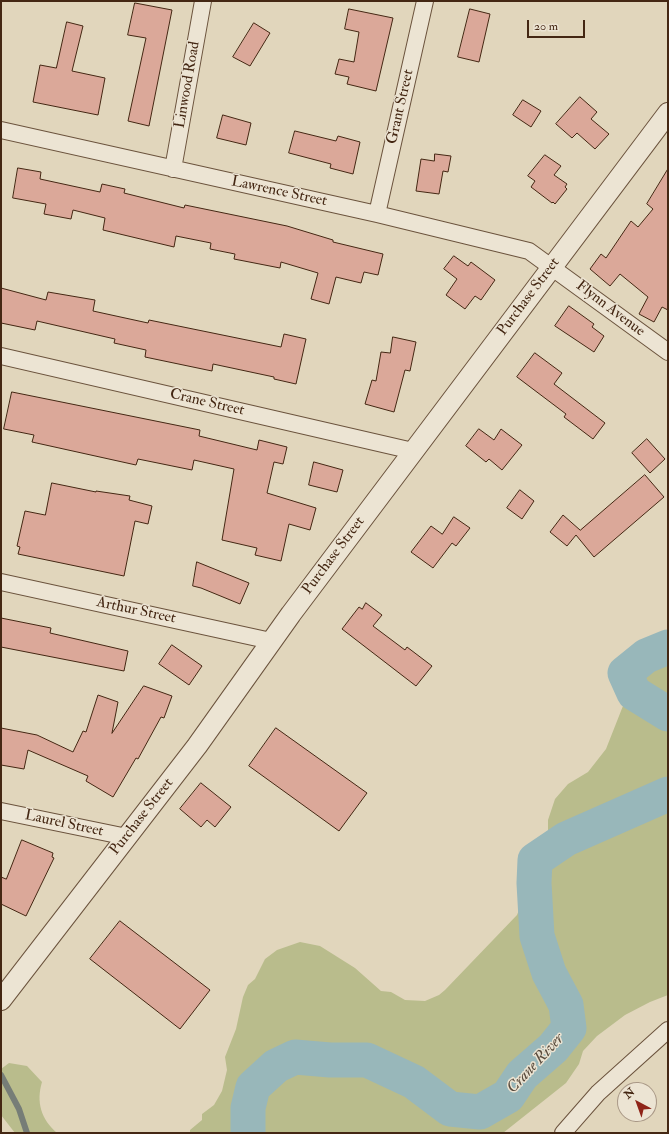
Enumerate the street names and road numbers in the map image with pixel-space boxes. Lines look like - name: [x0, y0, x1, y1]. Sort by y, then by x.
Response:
- street label: Linwood Road: [172, 40, 204, 130]
- street label: Grant Street: [384, 68, 418, 146]
- street label: Lawrence Street: [230, 173, 328, 211]
- street label: Purchase Street: [494, 254, 564, 340]
- street label: Flynn Avenue: [572, 277, 648, 341]
- street label: Crane Street: [168, 386, 246, 420]
- street label: Purchase Street: [299, 513, 369, 599]
- street label: Arthur Street: [95, 594, 177, 628]
- street label: Purchase Street: [106, 775, 178, 859]
- street label: Laurel Street: [23, 807, 105, 841]

